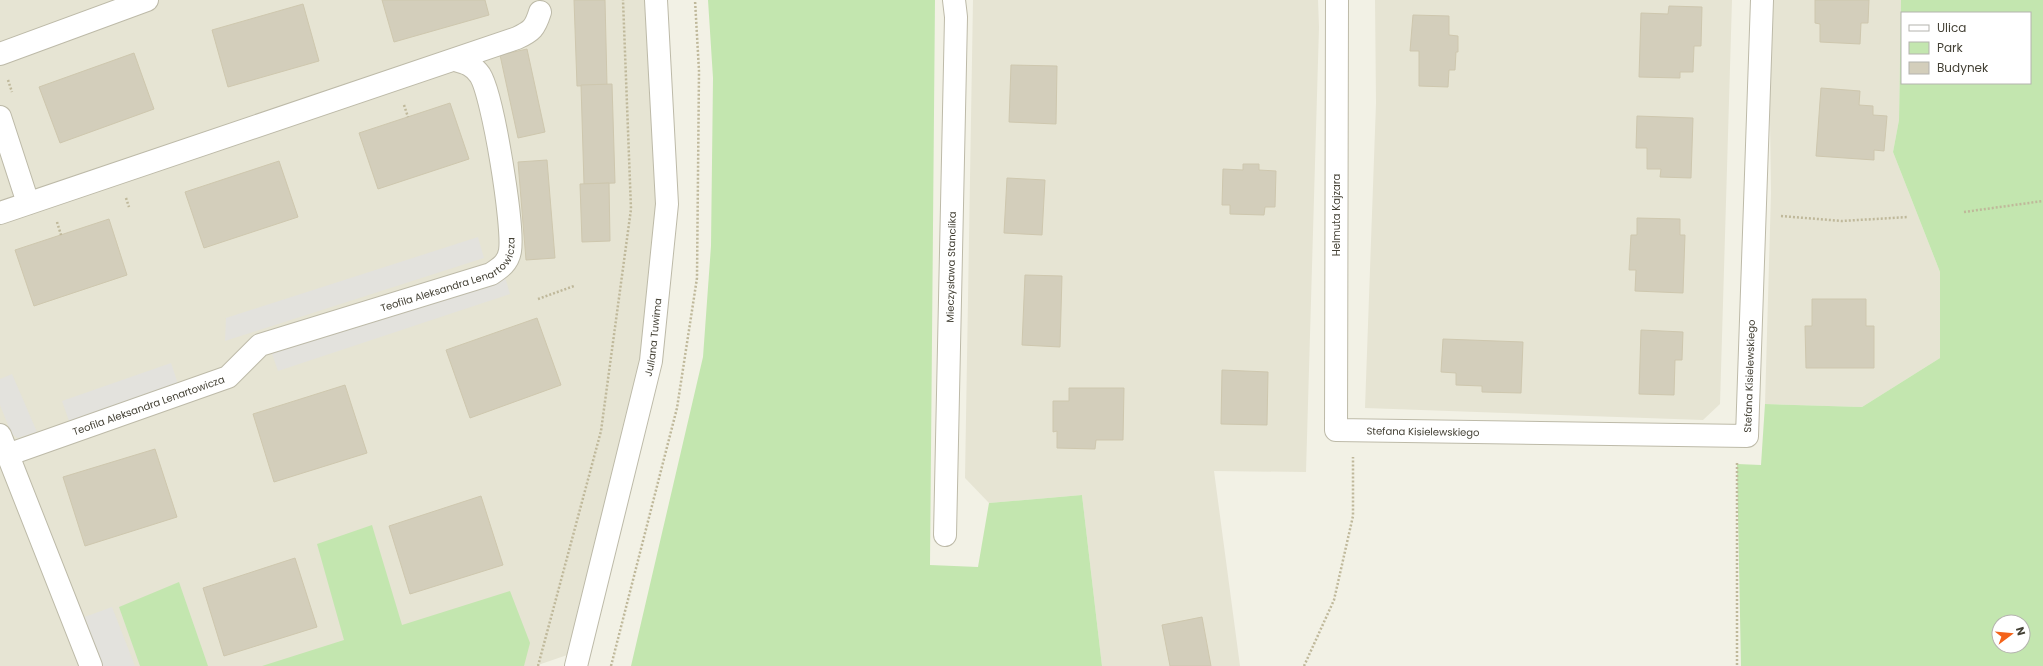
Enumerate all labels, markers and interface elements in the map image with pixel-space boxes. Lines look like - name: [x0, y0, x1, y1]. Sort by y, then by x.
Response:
- legend: [1901, 12, 2031, 84]
- text: Ulica: [1937, 19, 1966, 36]
- text: Park: [1937, 39, 1964, 56]
- text: Budynek: [1937, 59, 1989, 76]
- street label: Helmuta Kajzara: [1329, 174, 1344, 256]
- street label: Mieczysława Stanclika: [942, 211, 959, 323]
- street label: Teofila Aleksandra Lenartowicza: [379, 237, 518, 315]
- street label: Juliana Tuwima: [640, 297, 665, 378]
- street label: Stefana Kisielewskiego: [1740, 319, 1759, 433]
- street label: Teofila Aleksandra Lenartowicza: [70, 371, 226, 439]
- street label: Stefana Kisielewskiego: [1366, 423, 1480, 440]
- north arrow: [1991, 614, 2031, 654]
- text: N: [2012, 625, 2029, 637]

